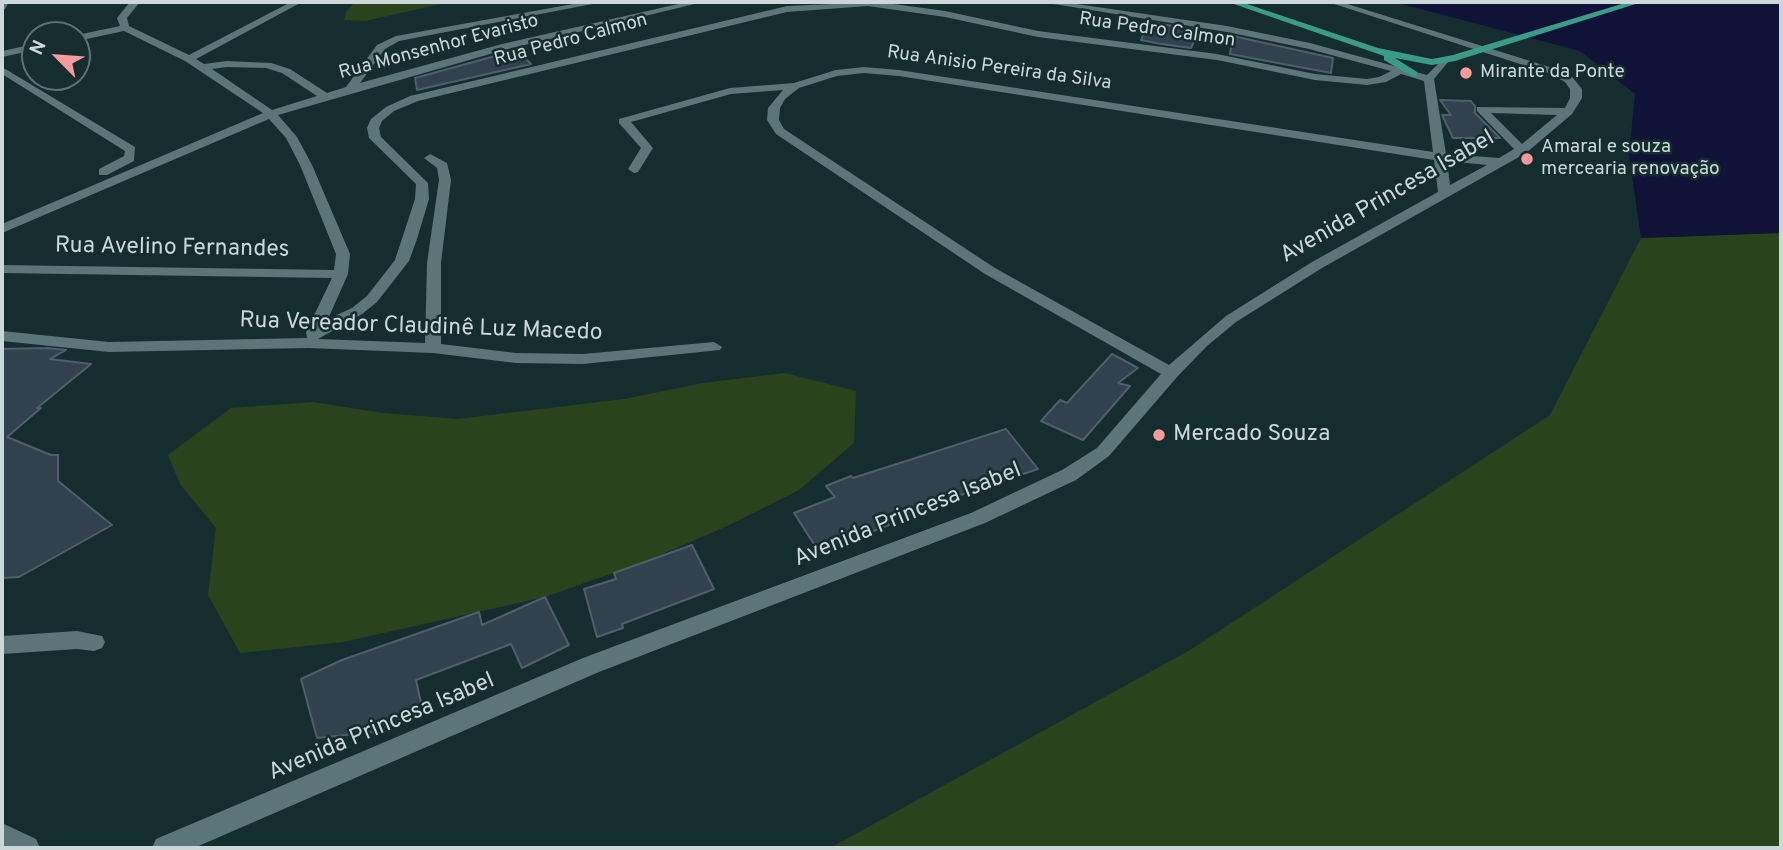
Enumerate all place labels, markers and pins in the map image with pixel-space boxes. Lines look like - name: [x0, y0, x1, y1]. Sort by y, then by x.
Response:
- place label: Mirante da Ponte: [1480, 62, 1625, 84]
- marker: Mirante da Ponte: [1458, 65, 1474, 81]
- place label: Amaral e souza mercearia renovação: [1541, 137, 1720, 181]
- marker: Amaral e souza mercearia renovação: [1519, 151, 1535, 167]
- place label: Mercado Souza: [1173, 421, 1330, 449]
- marker: Mercado Souza: [1151, 427, 1167, 443]

